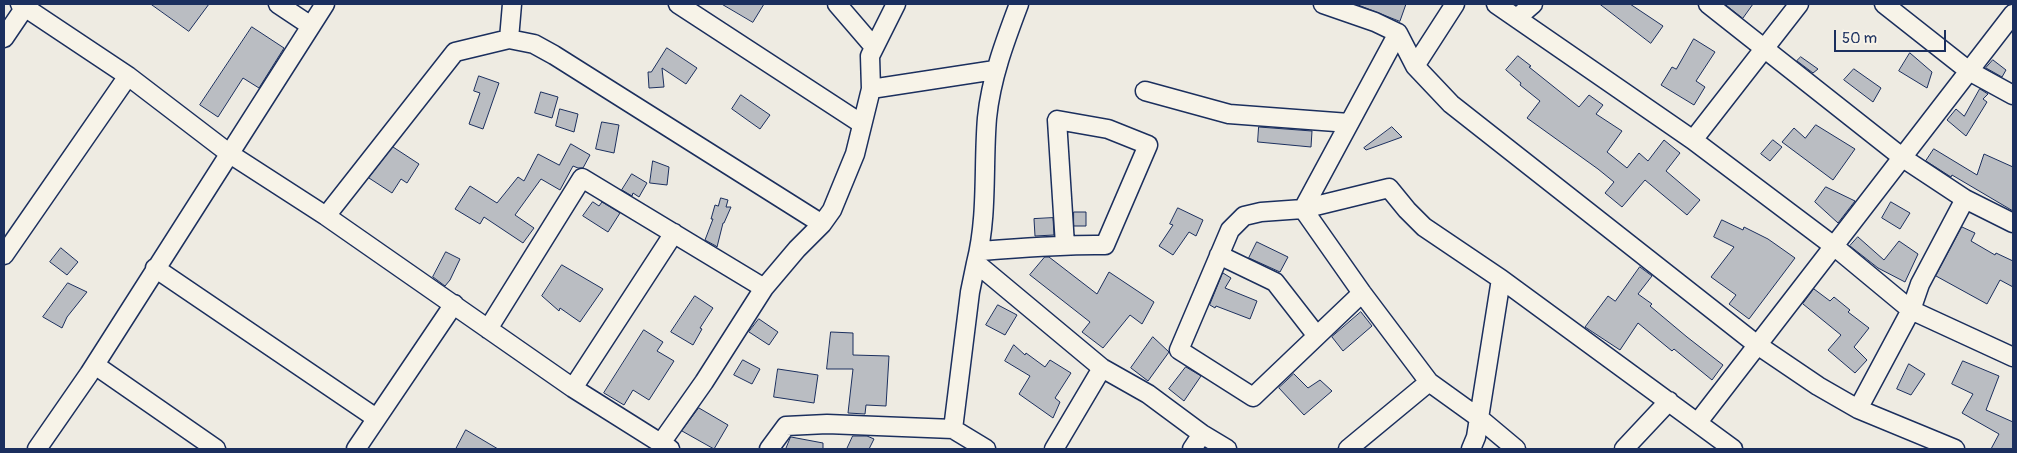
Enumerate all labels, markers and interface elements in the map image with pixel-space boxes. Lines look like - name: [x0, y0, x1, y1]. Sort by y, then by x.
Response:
- scale bar: [1837, 20, 1950, 52]
- text: 50 m: [1842, 29, 1877, 48]

